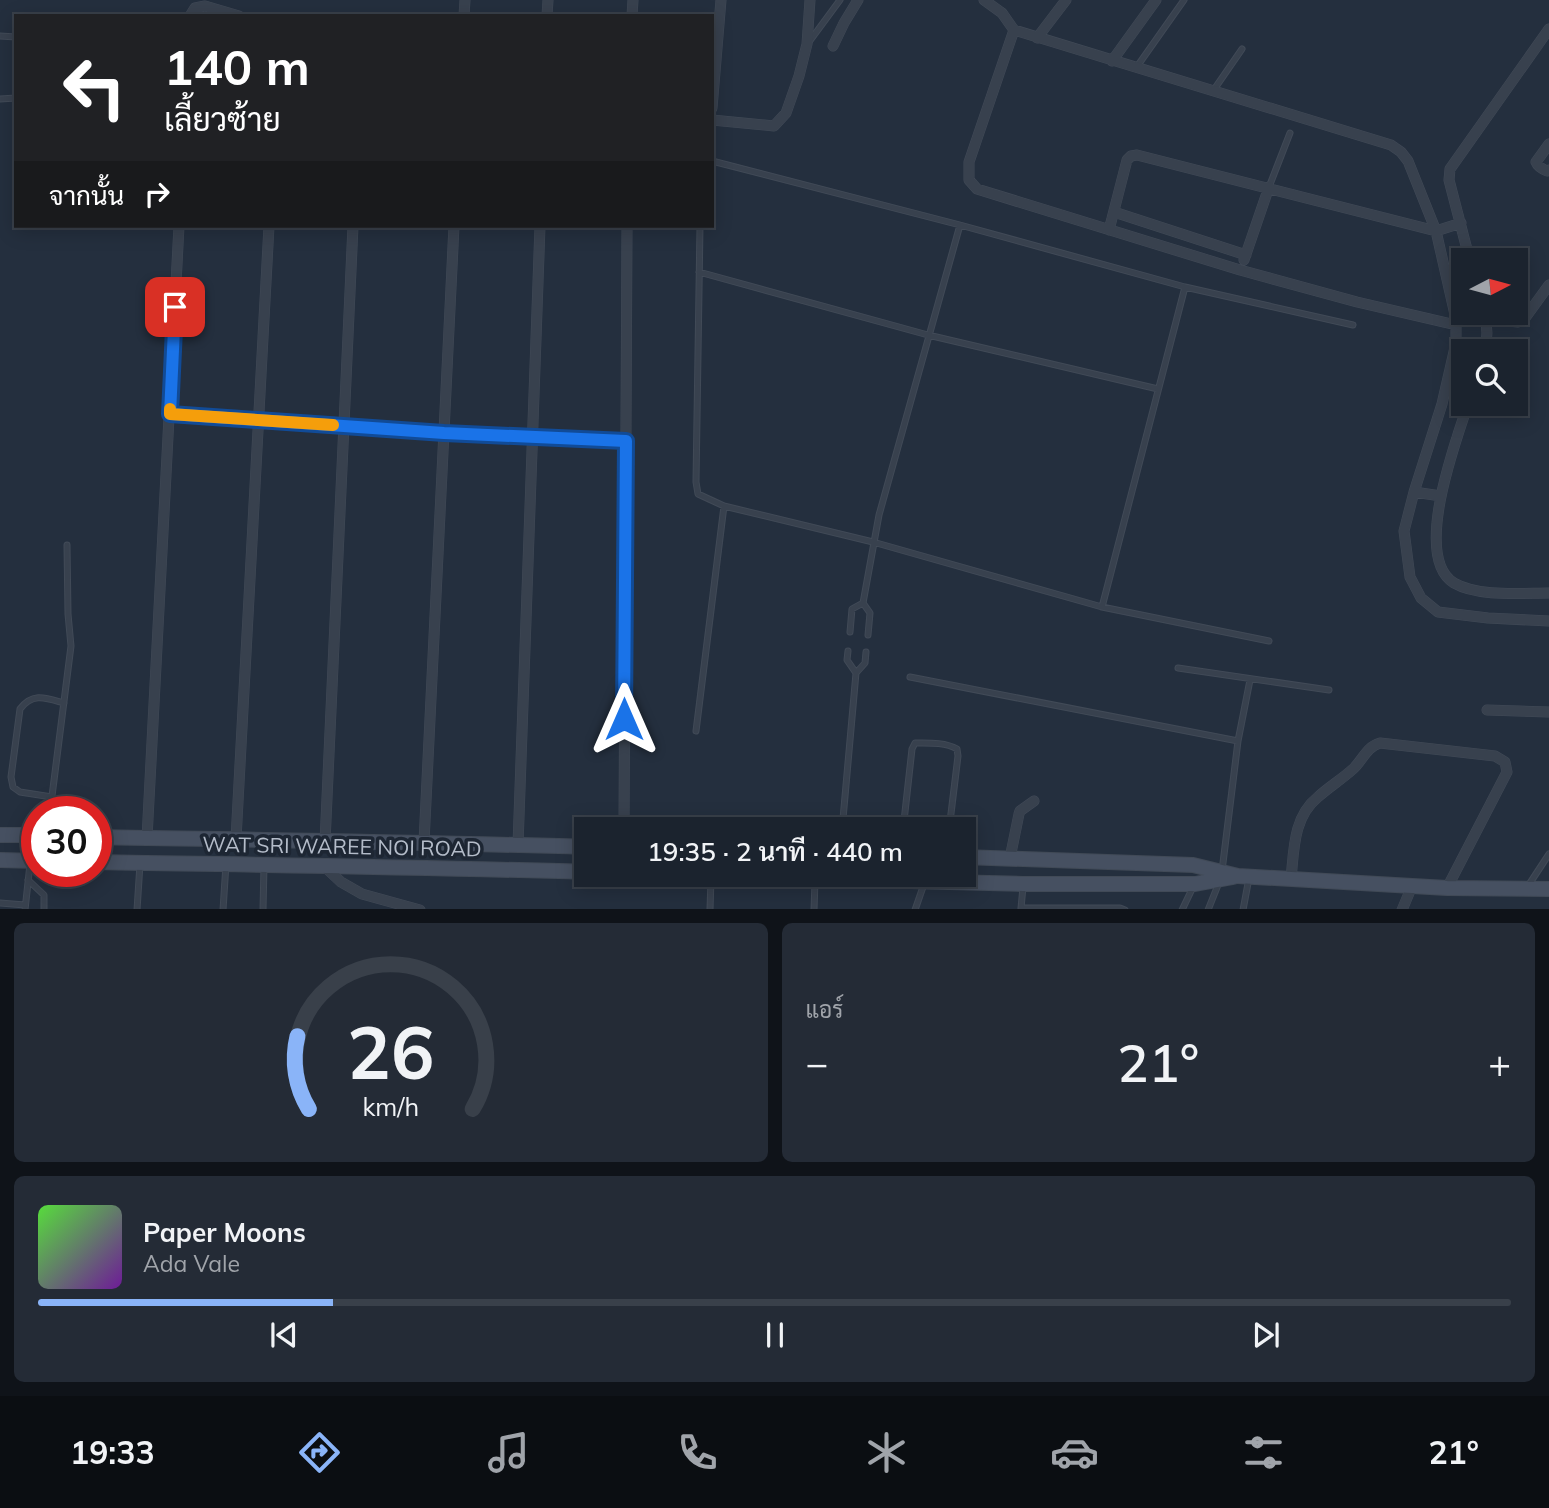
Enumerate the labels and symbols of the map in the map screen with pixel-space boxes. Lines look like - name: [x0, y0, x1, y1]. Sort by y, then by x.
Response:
- north arrow: [1451, 248, 1528, 326]
- pin: [145, 277, 205, 337]
- position arrow: [587, 682, 661, 756]
- speed limit sign: 30: [21, 796, 112, 887]
- street label: WAT SRI WAREE NOI ROAD: [202, 831, 482, 861]

